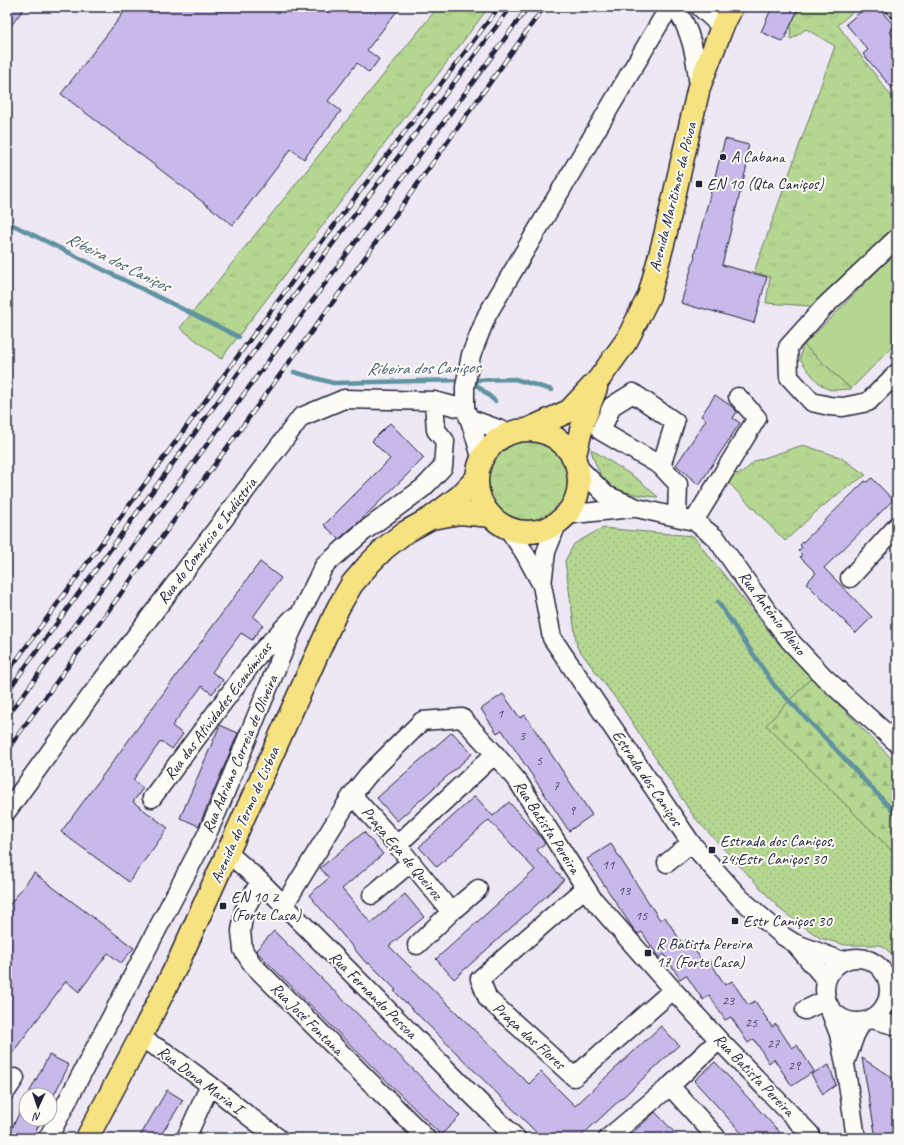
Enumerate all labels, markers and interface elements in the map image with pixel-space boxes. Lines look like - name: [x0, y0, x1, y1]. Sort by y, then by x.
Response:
- street label: Avenida Marítimos da Póvoa: [645, 119, 702, 274]
- place label: A Cabana: [731, 147, 786, 167]
- marker: A Cabana: [718, 152, 728, 162]
- place label: EN 10 (Qta Caniços): [707, 174, 824, 194]
- marker: EN 10 (Qta Caniços): [694, 179, 704, 189]
- water label: Ribeira dos Caniços: [63, 228, 176, 297]
- water label: Ribeira dos Caniços: [367, 356, 483, 379]
- street label: Rua do Comércio e Indústria: [153, 473, 262, 608]
- street label: Rua António Aleixo: [734, 567, 812, 661]
- street label: Rua das Atividades Económicas: [160, 637, 277, 784]
- street label: Rua Adriano Correia de Oliveira: [198, 671, 283, 836]
- house number: 1: [497, 705, 504, 722]
- street label: Estrada dos Caniços: [608, 726, 687, 831]
- house number: 3: [519, 727, 527, 744]
- street label: Avenida do Termo de Lisboa: [206, 743, 284, 886]
- house number: 5: [536, 752, 543, 769]
- street label: Rua Batista Pereira: [509, 777, 585, 879]
- house number: 7: [553, 777, 560, 794]
- street label: Praça Eça de Queiroz: [357, 802, 448, 905]
- house number: 9: [569, 802, 577, 819]
- place label: Estrada dos Caniços, 24;Estr Caniços 30: [720, 831, 835, 869]
- marker: Estrada dos Caniços, 24;Estr Caniços 30: [707, 845, 717, 855]
- house number: 11: [602, 856, 615, 873]
- house number: 13: [618, 882, 632, 899]
- place label: EN 10 2 (Forte Casa): [231, 887, 302, 925]
- marker: EN 10 2 (Forte Casa): [218, 901, 228, 911]
- house number: 15: [635, 907, 648, 924]
- place label: Estr Caniços 30: [743, 911, 833, 931]
- marker: Estr Caniços 30: [730, 916, 740, 926]
- place label: R Batista Pereira 17 (Forte Casa): [656, 934, 753, 972]
- street label: Rua Fernando Pessoa: [325, 947, 422, 1044]
- marker: R Batista Pereira 17 (Forte Casa): [643, 948, 653, 958]
- street label: Rua José Fontana: [266, 978, 349, 1061]
- house number: 23: [722, 992, 736, 1009]
- street label: Praça das Flores: [489, 998, 571, 1075]
- house number: 25: [745, 1014, 758, 1031]
- street label: Rua Batista Pereira: [710, 1029, 799, 1122]
- house number: 27: [767, 1035, 780, 1052]
- street label: Rua Dona Maria I: [154, 1042, 249, 1121]
- house number: 29: [788, 1057, 802, 1074]
- north arrow: [18, 1087, 58, 1127]
- text: N: [32, 1110, 41, 1124]

